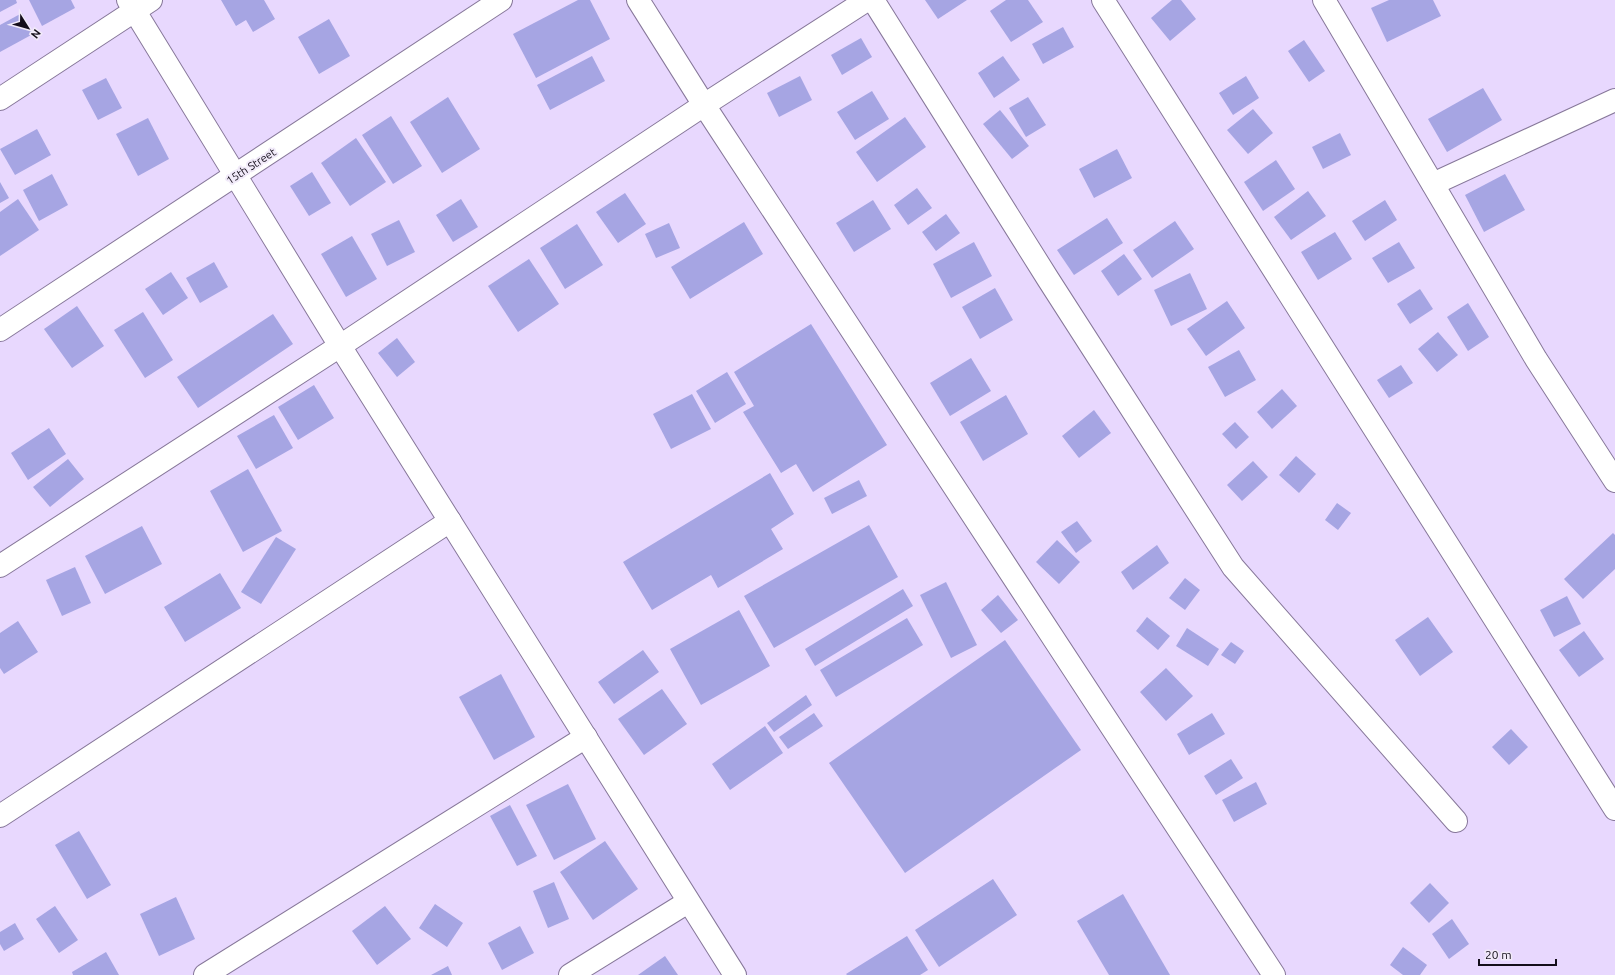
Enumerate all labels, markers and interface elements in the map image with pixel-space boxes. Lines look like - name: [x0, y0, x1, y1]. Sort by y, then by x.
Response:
- north arrow: [8, 8, 48, 48]
- text: N: [29, 27, 43, 41]
- street label: 15th Street: [224, 145, 278, 186]
- scale bar: [1479, 941, 1556, 967]
- text: 20 m: [1485, 948, 1512, 961]

